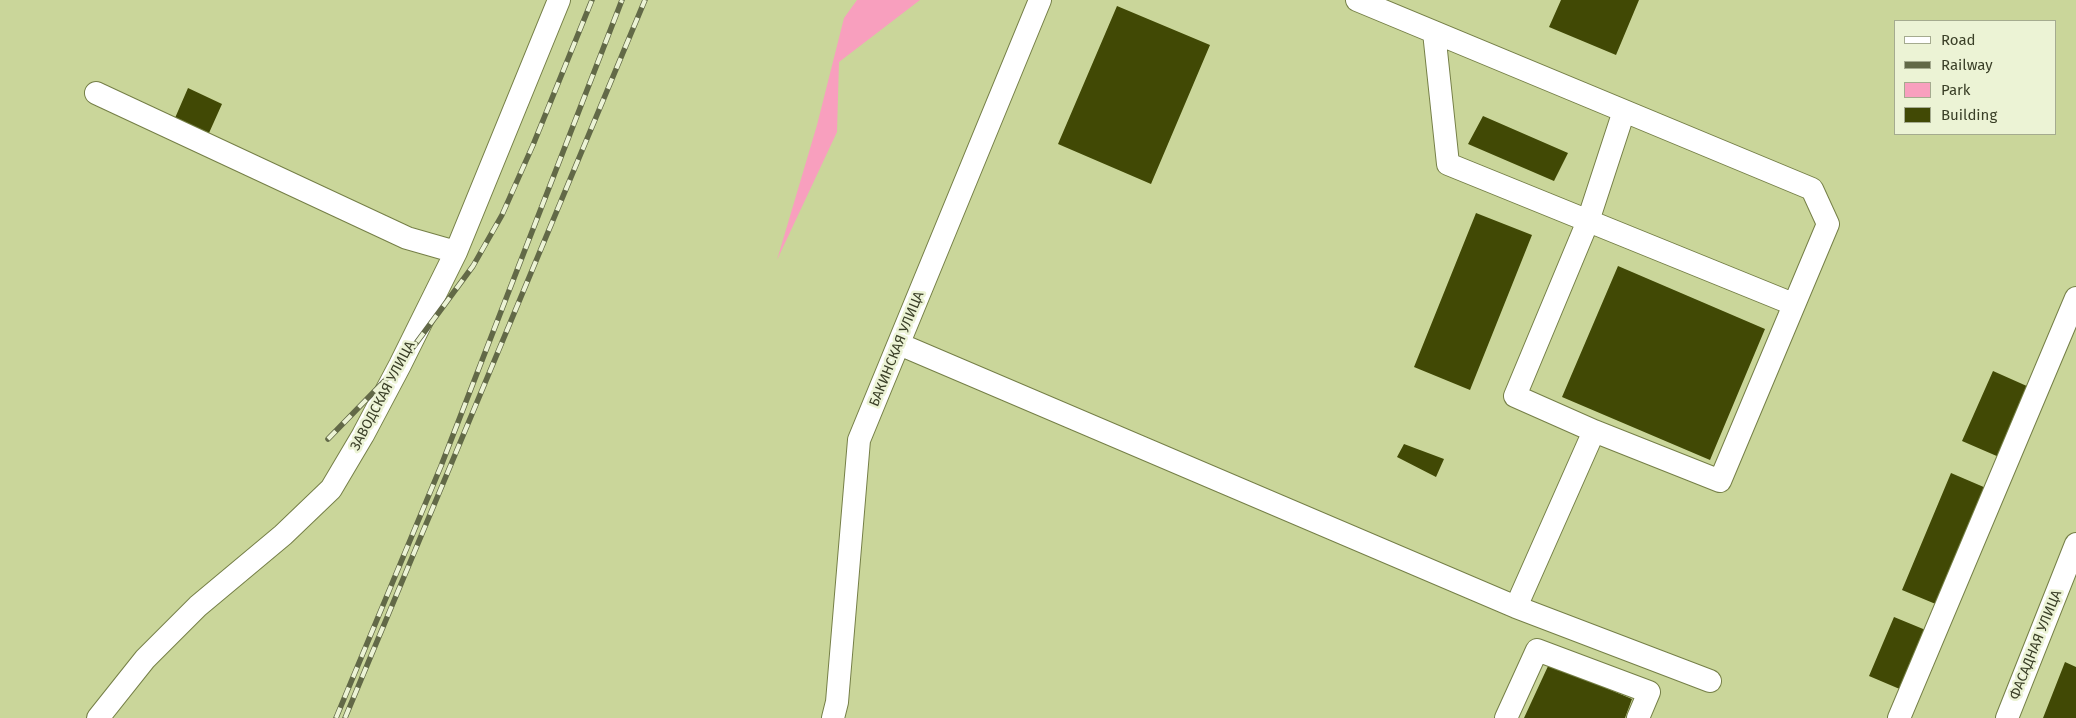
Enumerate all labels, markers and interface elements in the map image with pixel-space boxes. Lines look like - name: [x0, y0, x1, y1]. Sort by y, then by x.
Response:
- legend: [1894, 20, 2056, 135]
- text: Road: [1941, 31, 1976, 49]
- text: Railway: [1941, 56, 1993, 74]
- text: Park: [1941, 81, 1971, 99]
- text: Building: [1941, 106, 1997, 124]
- street label: БАКИНСКАЯ УЛИЦА: [866, 289, 928, 409]
- street label: ЗАВОДСКАЯ УЛИЦА: [347, 338, 419, 454]
- street label: ФАСАДНАЯ УЛИЦА: [2006, 588, 2066, 702]

